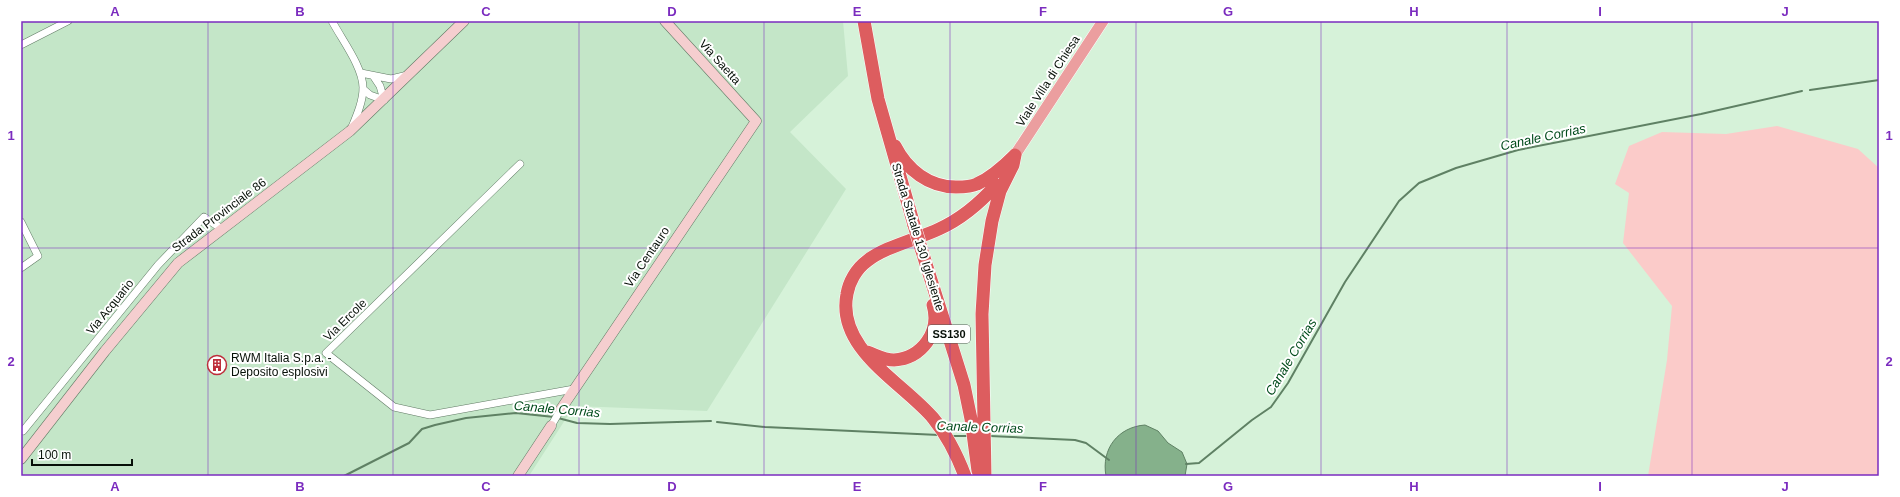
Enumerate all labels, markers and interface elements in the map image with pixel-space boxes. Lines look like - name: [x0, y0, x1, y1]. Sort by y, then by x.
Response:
- text: A: [110, 4, 120, 19]
- text: B: [295, 4, 305, 19]
- text: C: [481, 4, 491, 19]
- text: D: [667, 4, 677, 19]
- text: E: [853, 4, 862, 19]
- text: F: [1039, 4, 1047, 19]
- text: G: [1223, 4, 1233, 19]
- text: H: [1409, 4, 1419, 19]
- text: I: [1598, 4, 1602, 19]
- text: J: [1781, 4, 1789, 19]
- street label: Viale Villa di Chiesa: [1013, 33, 1083, 129]
- street label: Via Saetta: [696, 37, 744, 87]
- water label: Canale Corrias: [1499, 121, 1587, 153]
- text: 1: [7, 128, 15, 143]
- text: 1: [1885, 128, 1893, 143]
- street label: Strada Statale 130 Iglesiente: [889, 161, 947, 313]
- street label: Strada Provinciale 86: [169, 175, 269, 255]
- street label: Via Centauro: [622, 224, 673, 290]
- street label: Via Acquario: [83, 276, 137, 338]
- street label: Via Ercole: [321, 296, 370, 344]
- water label: Canale Corrias: [1262, 316, 1320, 398]
- road number: SS130: [928, 325, 970, 343]
- place label: RWM Italia S.p.a. - Deposito esplosivi: [231, 351, 331, 379]
- text: 2: [7, 354, 15, 369]
- building icon: RWM Italia S.p.a. - Deposito esplosivi: [206, 354, 228, 376]
- text: 2: [1885, 354, 1893, 369]
- water label: Canale Corrias: [513, 398, 601, 420]
- water label: Canale Corrias: [936, 418, 1024, 436]
- scale bar: [32, 441, 132, 467]
- text: 100 m: [38, 448, 71, 462]
- text: A: [110, 479, 120, 494]
- text: B: [295, 479, 305, 494]
- text: C: [481, 479, 491, 494]
- text: D: [667, 479, 677, 494]
- text: E: [853, 479, 862, 494]
- text: F: [1039, 479, 1047, 494]
- text: G: [1223, 479, 1233, 494]
- text: H: [1409, 479, 1419, 494]
- text: I: [1598, 479, 1602, 494]
- text: J: [1781, 479, 1789, 494]

